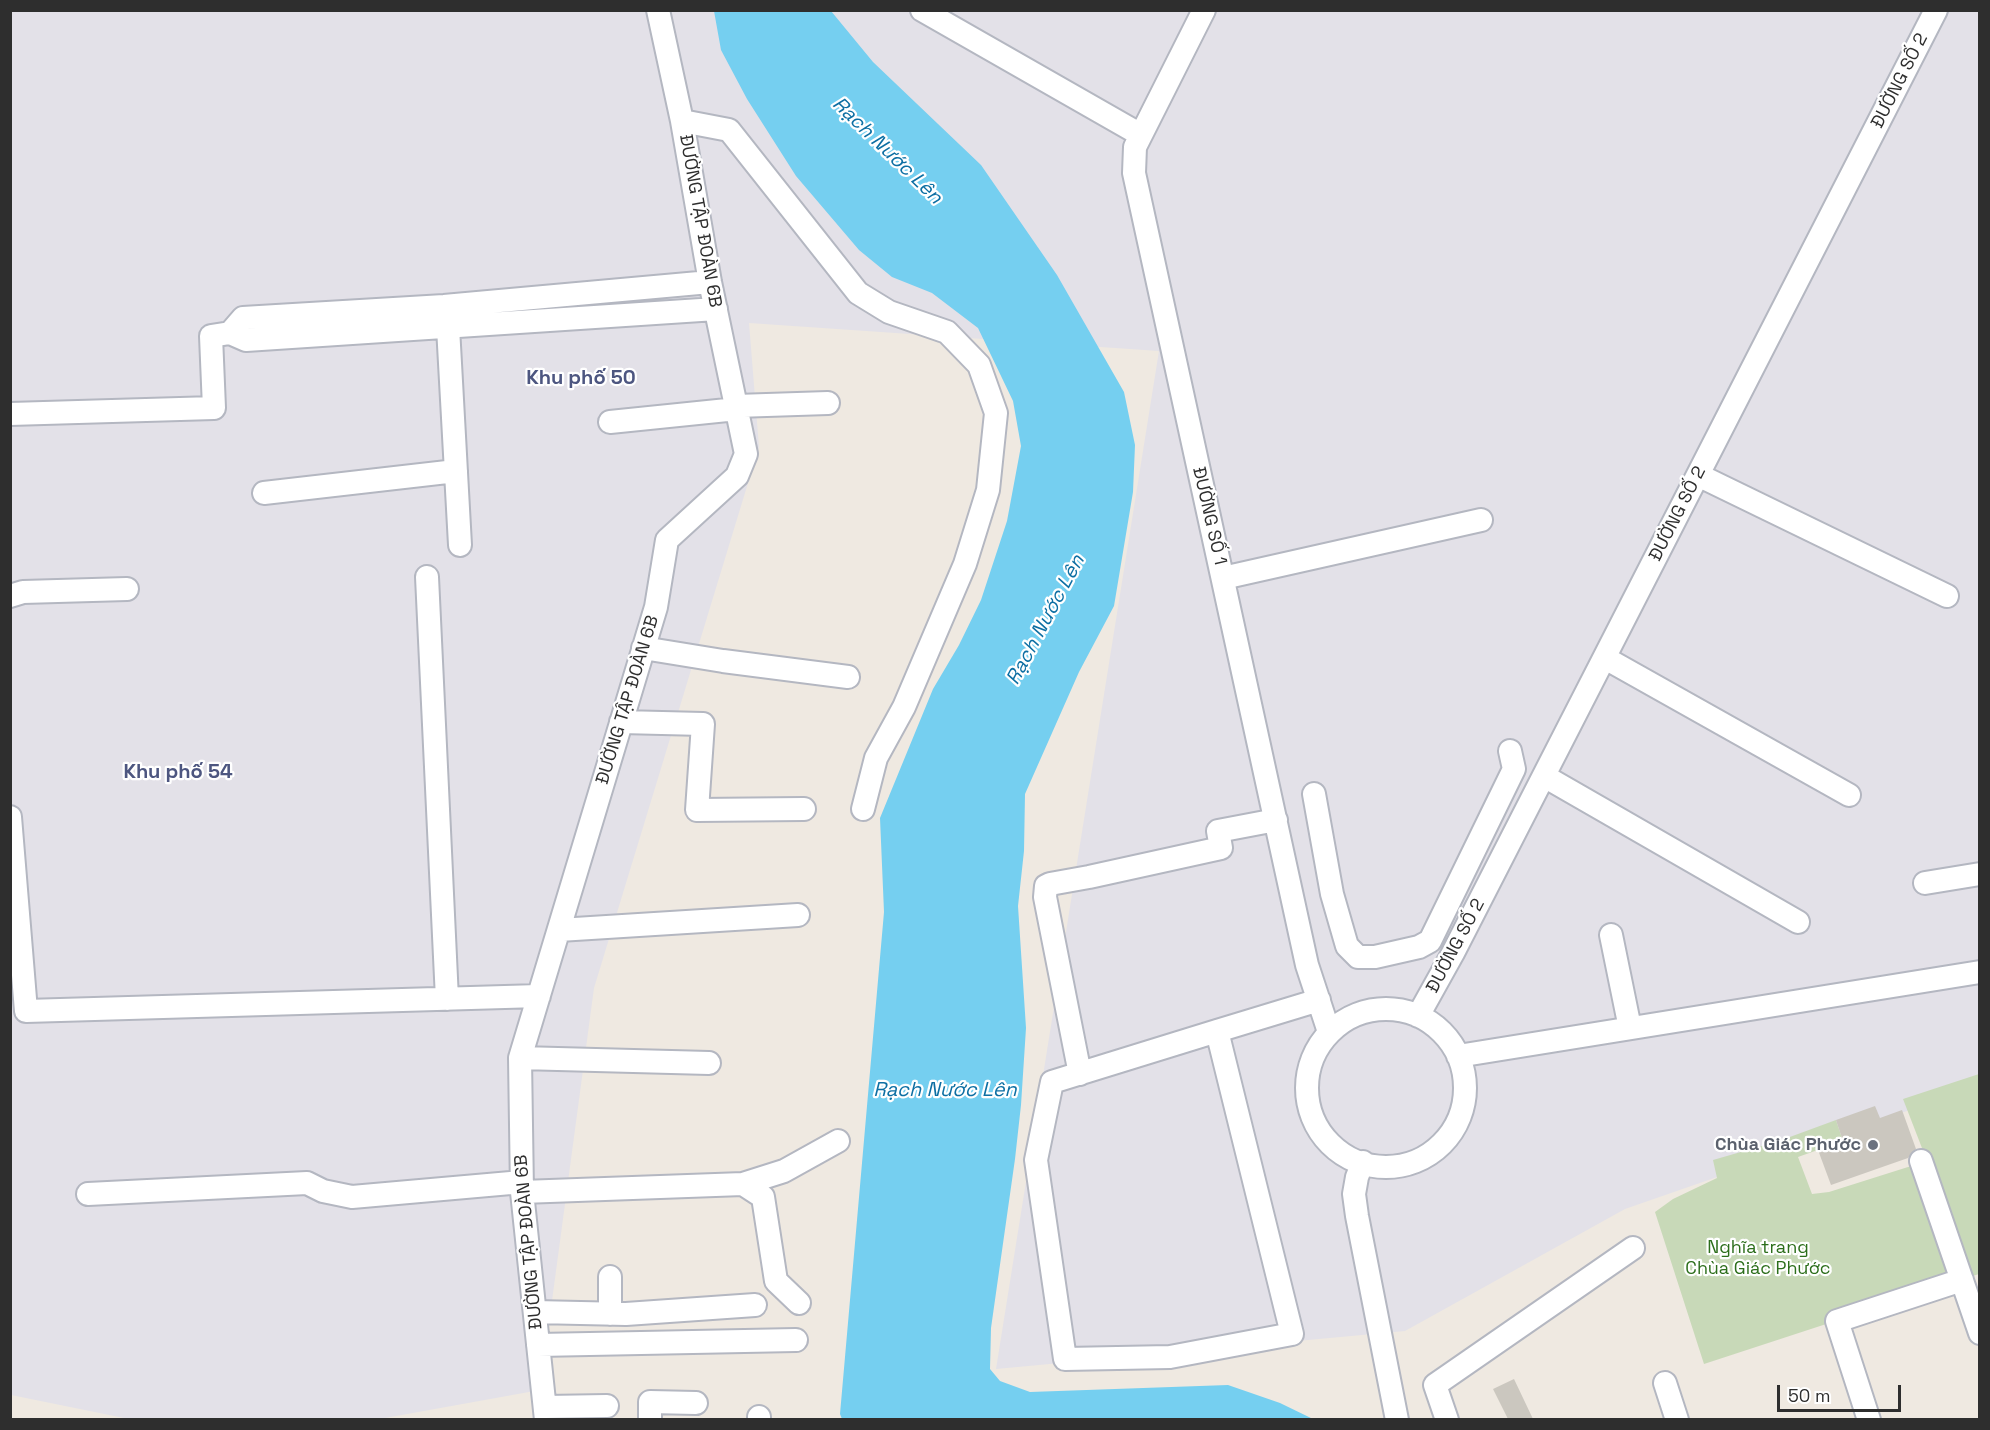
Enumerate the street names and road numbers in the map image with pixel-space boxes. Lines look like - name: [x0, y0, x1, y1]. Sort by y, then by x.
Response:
- street label: ĐƯỜNG SỐ 2: [1867, 30, 1933, 132]
- street label: ĐƯỜNG TẬP ĐOÀN 6B: [674, 133, 726, 309]
- street label: ĐƯỜNG SỐ 2: [1645, 463, 1711, 565]
- street label: ĐƯỜNG SỐ 1: [1187, 465, 1231, 567]
- street label: ĐƯỜNG TẬP ĐOÀN 6B: [592, 613, 664, 787]
- street label: ĐƯỜNG SỐ 2: [1422, 895, 1490, 997]
- street label: ĐƯỜNG TẬP ĐOÀN 6B: [511, 1154, 547, 1330]

